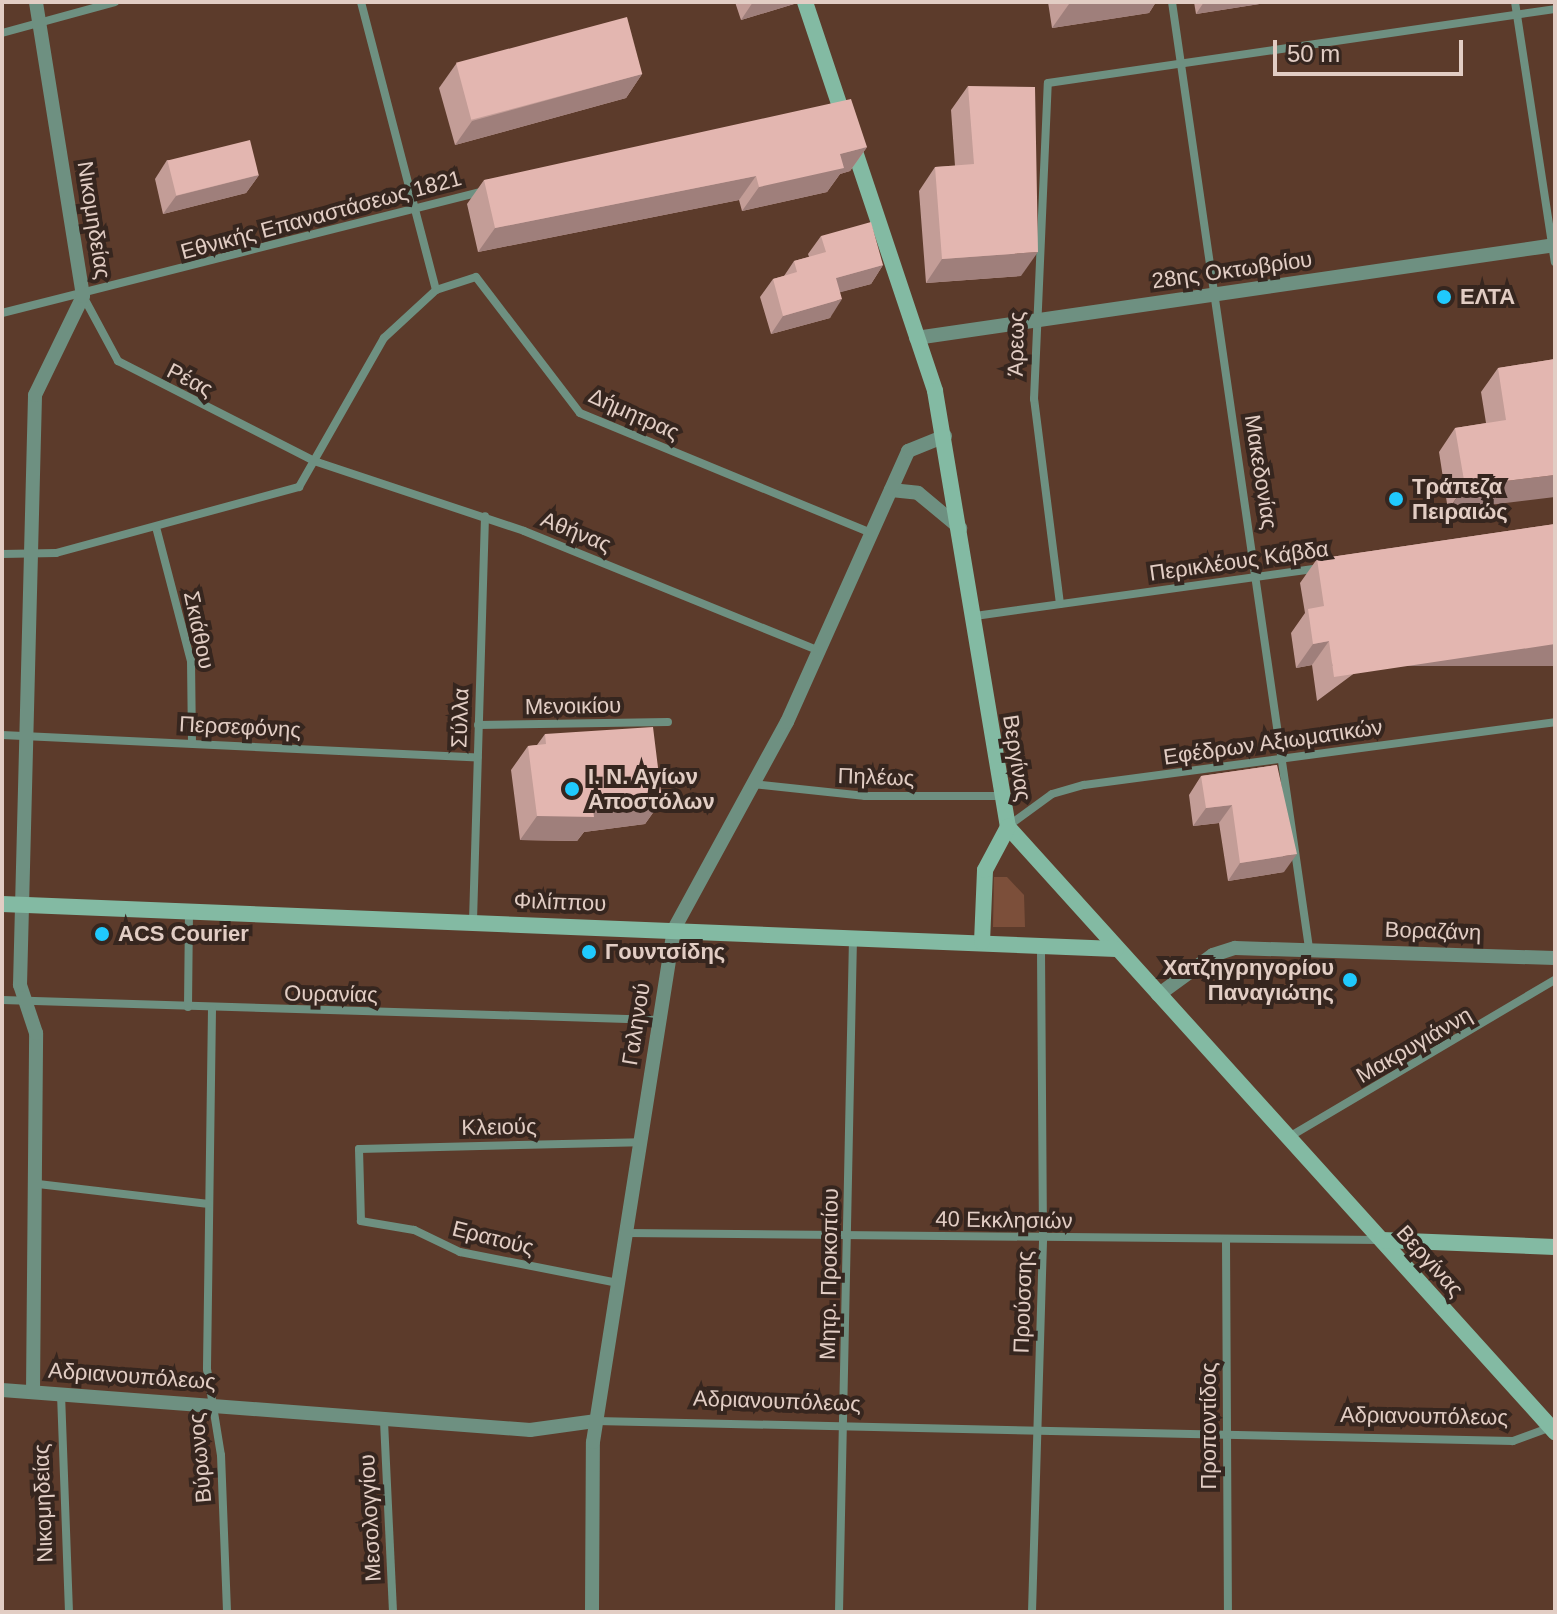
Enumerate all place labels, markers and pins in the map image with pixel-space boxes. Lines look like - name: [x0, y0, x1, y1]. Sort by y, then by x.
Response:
- place label: ΕΛΤΑ: [1460, 284, 1515, 310]
- marker: ΕΛΤΑ: [1435, 288, 1453, 306]
- place label: Τράπεζα Πειραιώς: [1412, 473, 1508, 524]
- marker: Τράπεζα Πειραιώς: [1387, 490, 1405, 508]
- place label: Ι. Ν. Αγίων Αποστόλων: [588, 763, 715, 814]
- marker: Ι. Ν. Αγίων Αποστόλων: [563, 780, 581, 798]
- place label: ACS Courier: [118, 921, 249, 947]
- marker: ACS Courier: [93, 925, 111, 943]
- place label: Γουντσίδης: [605, 939, 725, 965]
- marker: Γουντσίδης: [580, 943, 598, 961]
- place label: Χατζηγρηγορίου Παναγιώτης: [1163, 954, 1334, 1006]
- marker: Χατζηγρηγορίου Παναγιώτης: [1341, 971, 1359, 989]

